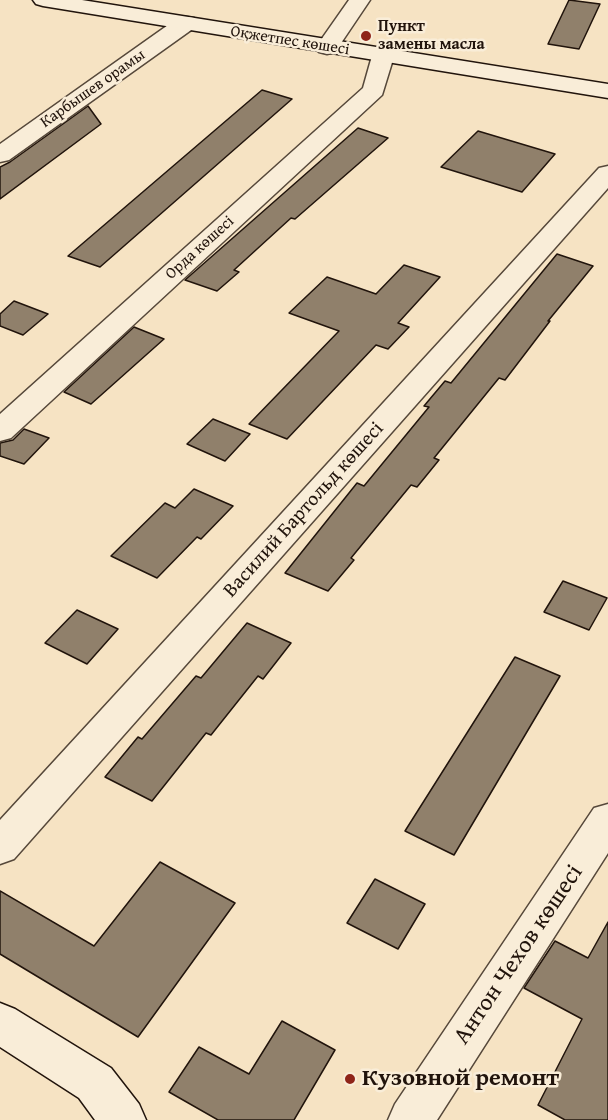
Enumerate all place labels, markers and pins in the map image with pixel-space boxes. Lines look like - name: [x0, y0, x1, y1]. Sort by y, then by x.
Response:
- place label: Пункт замены масла: [378, 17, 485, 55]
- marker: Пункт замены масла: [359, 29, 373, 43]
- place label: Кузовной ремонт: [362, 1065, 559, 1093]
- marker: Кузовной ремонт: [343, 1072, 357, 1086]

